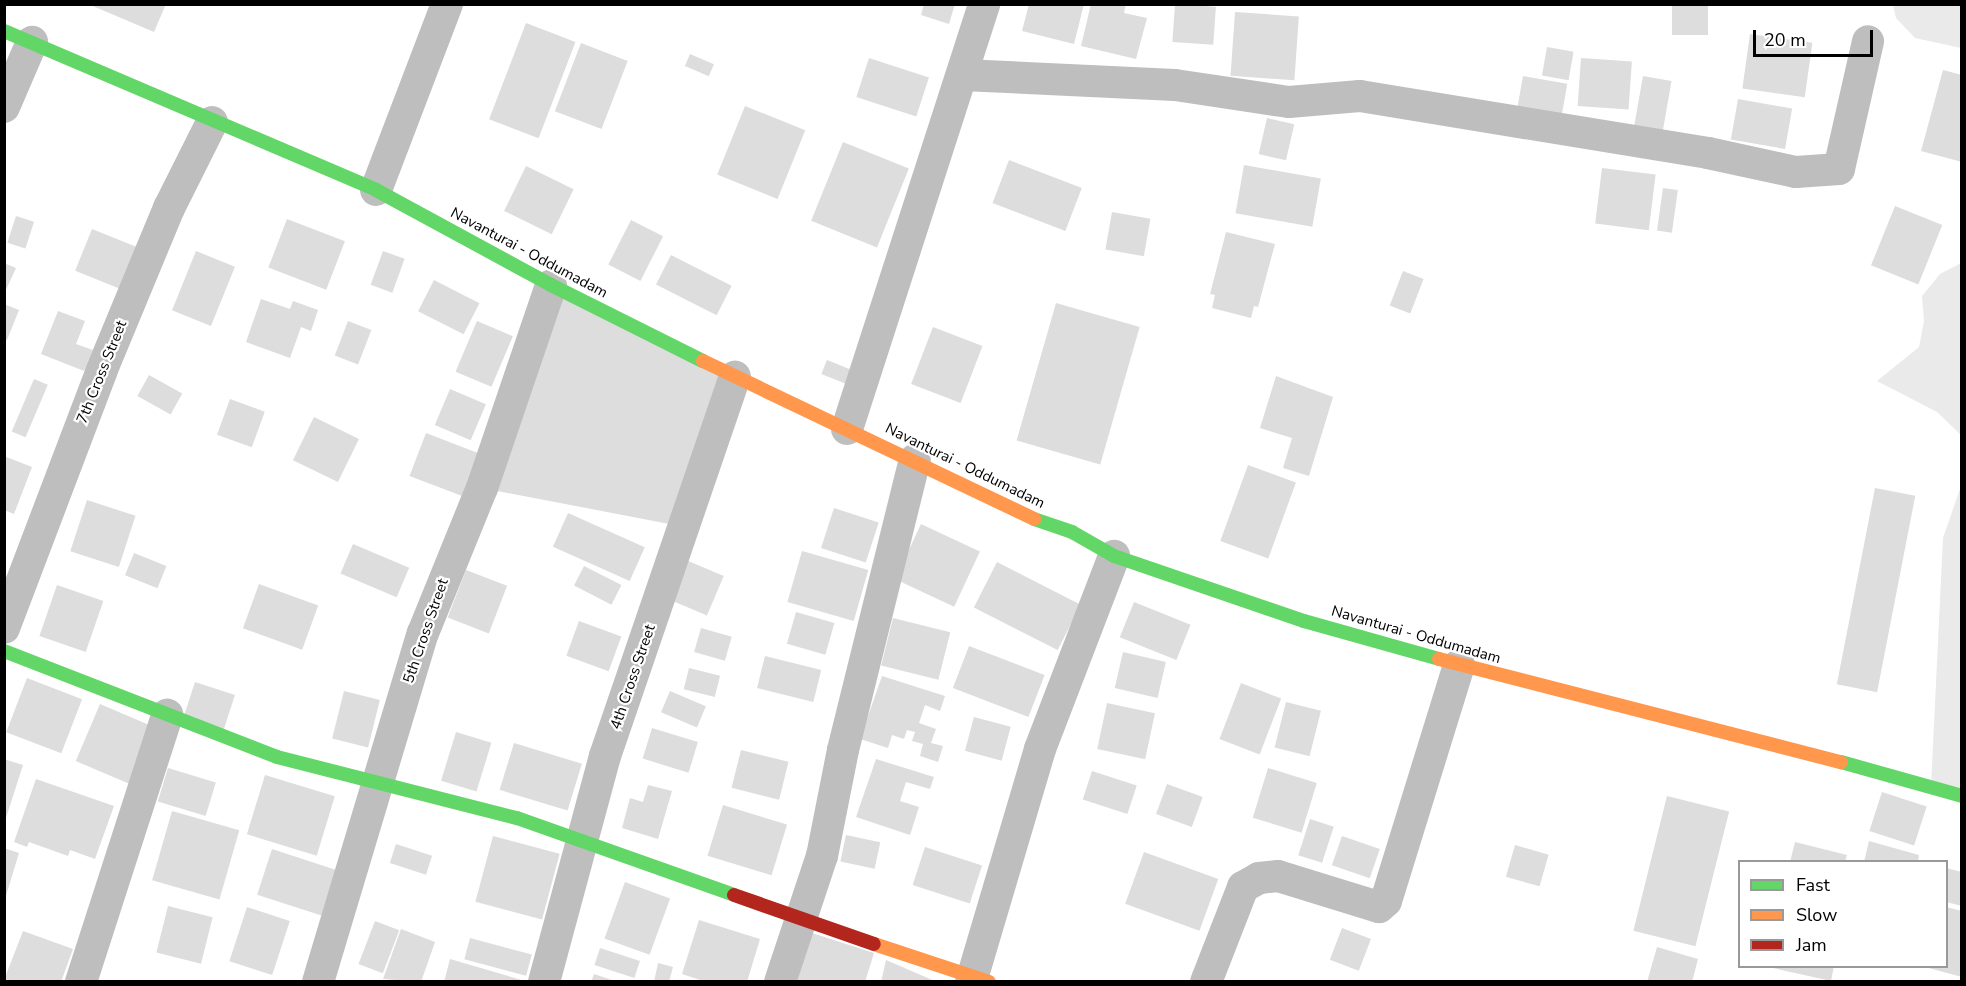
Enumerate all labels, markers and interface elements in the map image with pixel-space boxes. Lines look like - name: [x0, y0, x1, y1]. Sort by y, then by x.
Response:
- scale bar: [1756, 18, 1876, 56]
- text: 20 m: [1764, 28, 1806, 52]
- street label: Navanturai - Oddumadam: [447, 204, 611, 302]
- street label: 7th Cross Street: [73, 318, 131, 426]
- street label: Navanturai - Oddumadam: [882, 420, 1048, 512]
- street label: 5th Cross Street: [400, 576, 452, 686]
- street label: Navanturai - Oddumadam: [1329, 602, 1503, 668]
- street label: 4th Cross Street: [607, 622, 659, 732]
- legend: [1738, 860, 1948, 968]
- text: Fast: [1796, 873, 1830, 897]
- text: Slow: [1796, 903, 1837, 927]
- text: Jam: [1796, 933, 1827, 957]

